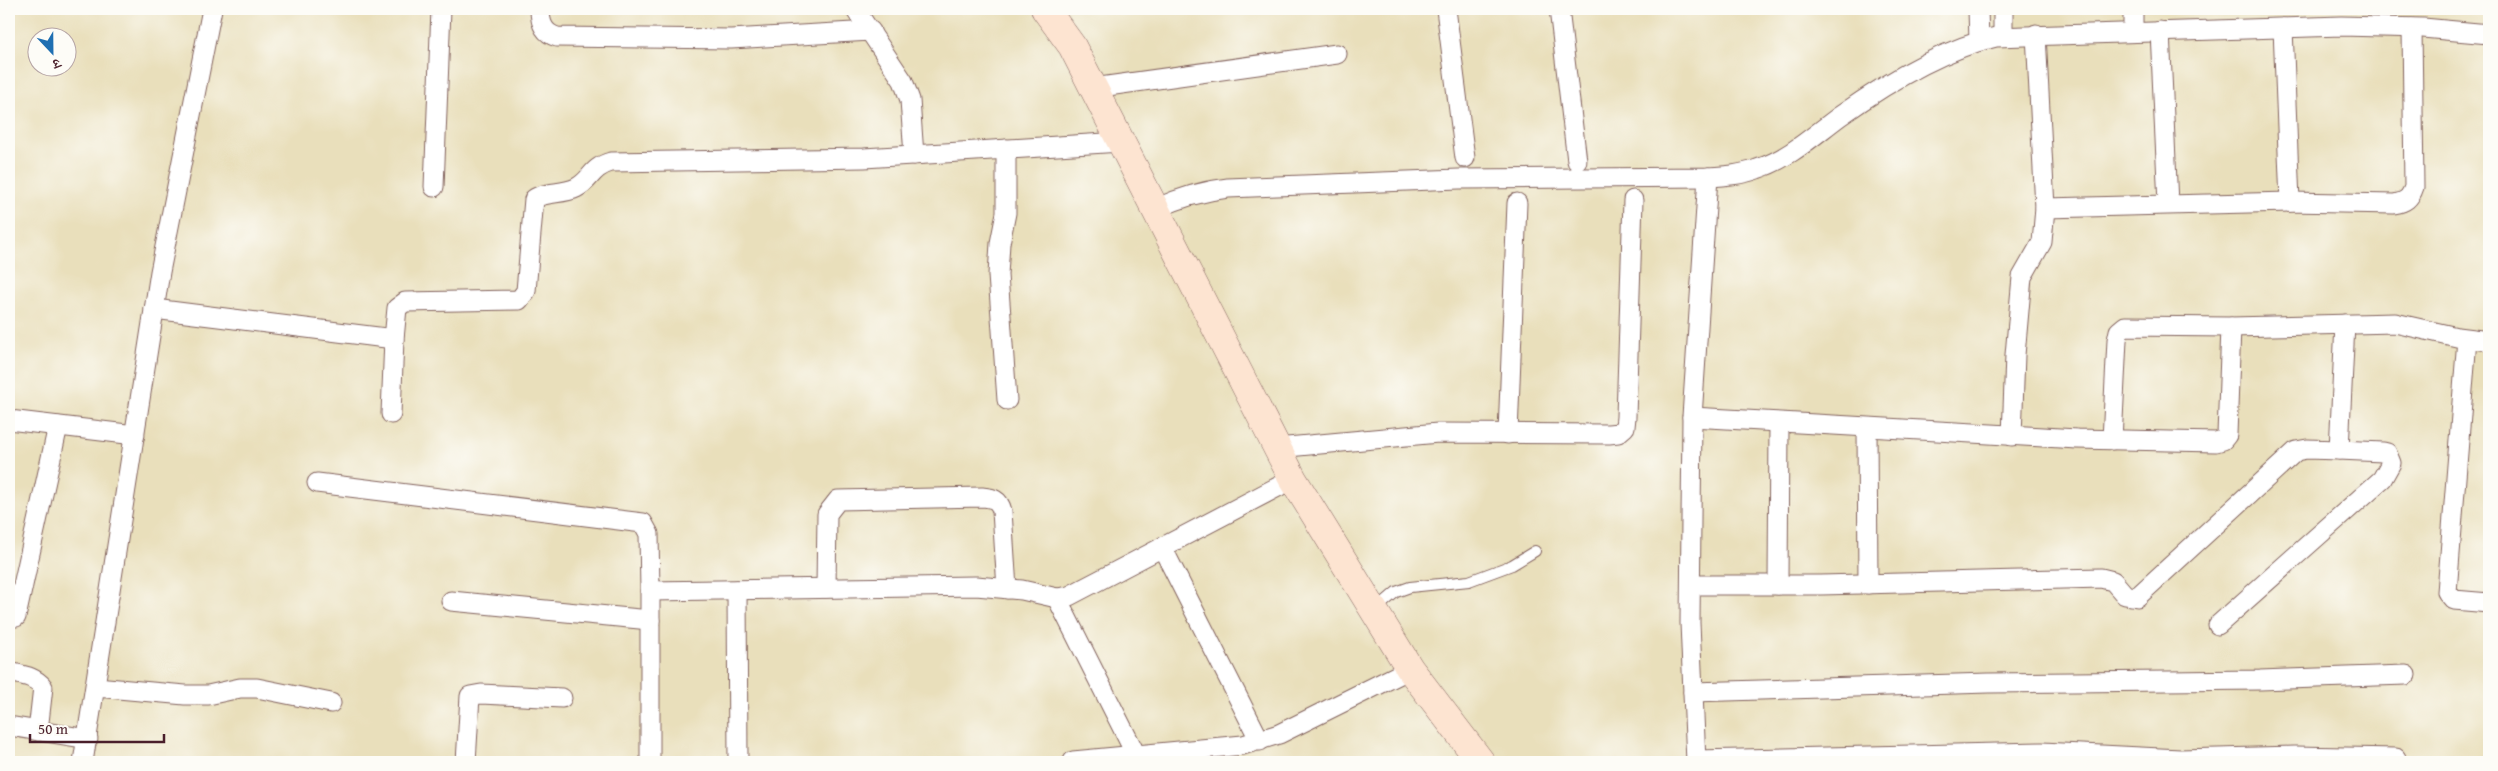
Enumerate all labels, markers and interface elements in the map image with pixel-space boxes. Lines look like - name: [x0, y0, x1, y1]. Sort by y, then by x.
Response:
- north arrow: [28, 28, 78, 78]
- text: उ: [49, 53, 65, 75]
- scale bar: [30, 711, 164, 743]
- text: 50 m: [38, 718, 69, 739]

